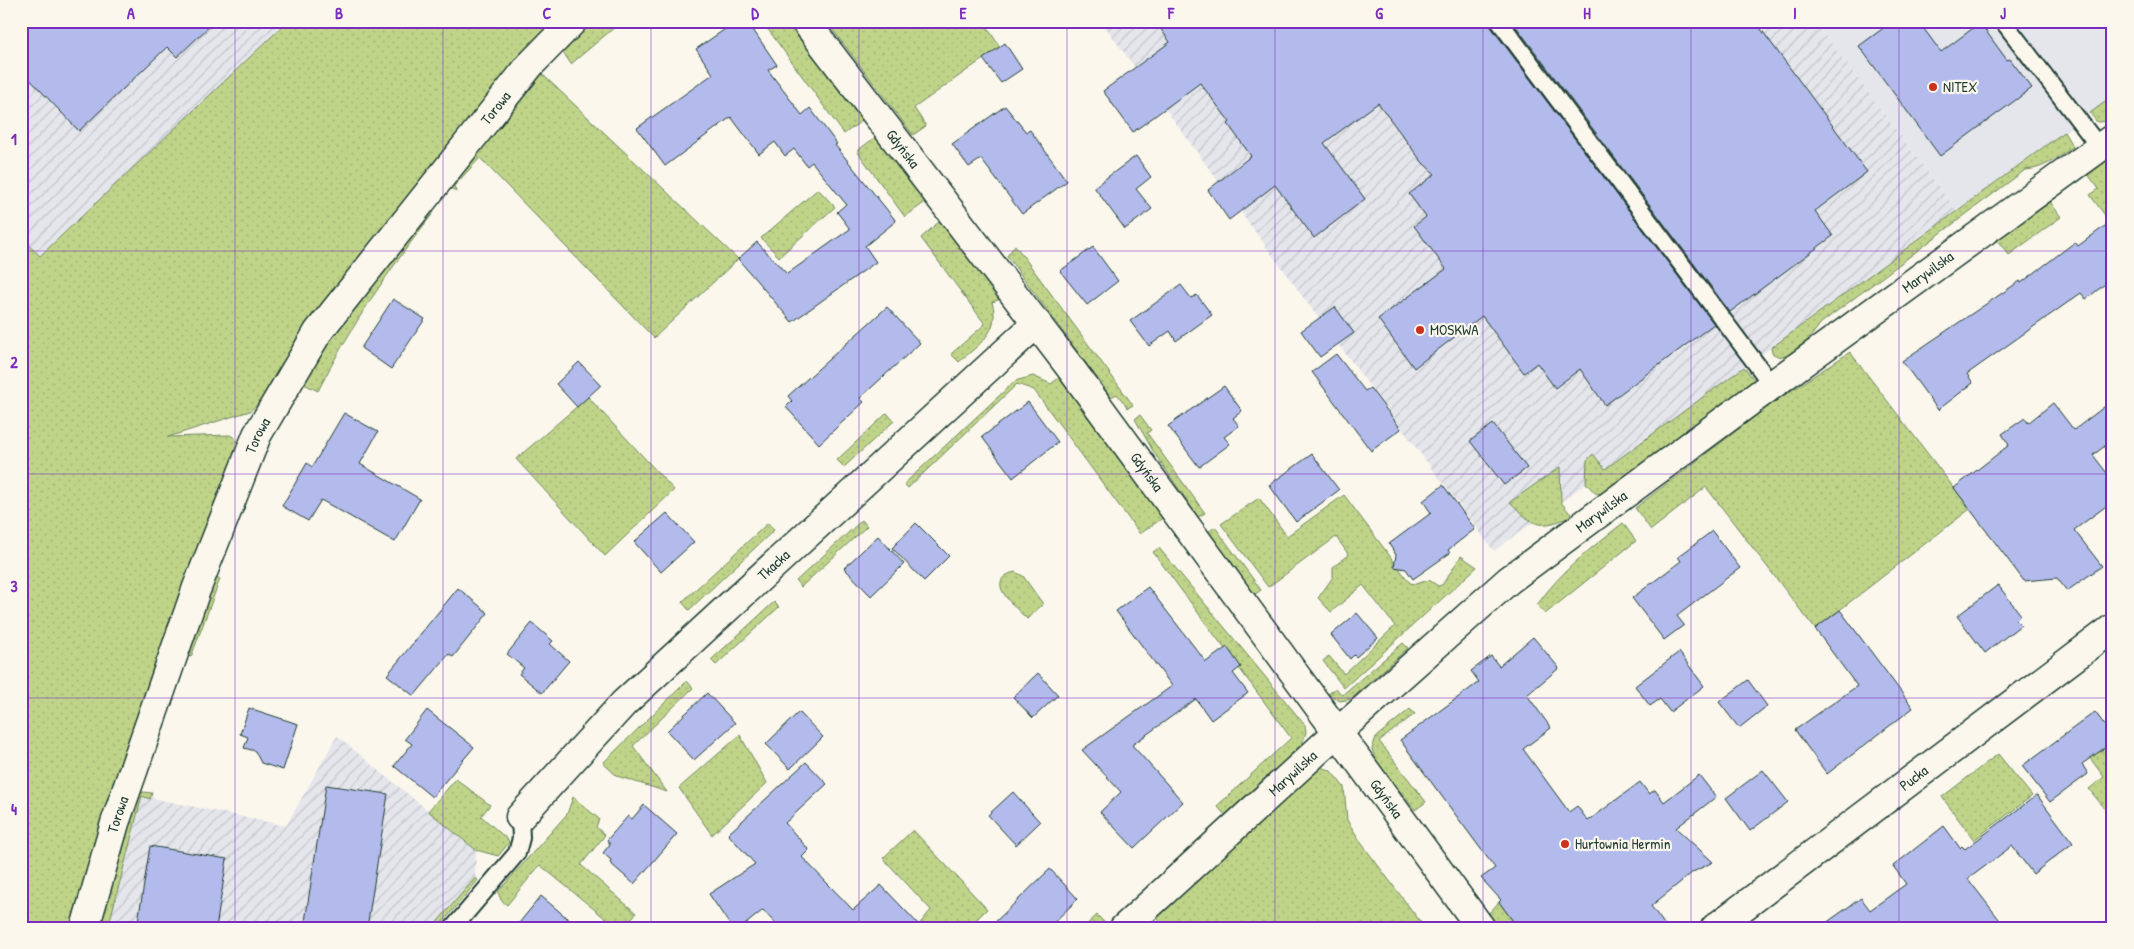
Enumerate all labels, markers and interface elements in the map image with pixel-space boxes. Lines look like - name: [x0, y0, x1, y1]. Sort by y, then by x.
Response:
- text: A: [127, 2, 135, 24]
- text: B: [335, 2, 343, 24]
- text: C: [543, 2, 552, 24]
- text: D: [751, 2, 759, 24]
- text: E: [959, 2, 967, 24]
- text: F: [1167, 2, 1175, 24]
- text: G: [1375, 2, 1383, 24]
- text: H: [1583, 2, 1591, 24]
- text: I: [1793, 2, 1797, 24]
- text: J: [2000, 2, 2006, 24]
- place label: NITEX: [1943, 76, 1977, 97]
- marker: NITEX: [1927, 81, 1939, 93]
- street label: Torowa: [475, 86, 515, 129]
- street label: Gdyńska: [881, 125, 925, 173]
- text: 1: [11, 128, 17, 150]
- street label: Marywilska: [1898, 246, 1958, 297]
- place label: MOSKWA: [1430, 319, 1479, 340]
- marker: MOSKWA: [1414, 324, 1426, 336]
- text: 2: [10, 351, 18, 373]
- street label: Torowa: [240, 413, 275, 457]
- street label: Gdyńska: [1126, 448, 1169, 496]
- street label: Marywilska: [1571, 485, 1631, 537]
- street label: Tkacka: [753, 544, 794, 585]
- text: 3: [10, 575, 18, 597]
- street label: Marywilska: [1264, 745, 1322, 801]
- street label: Pucka: [1895, 760, 1932, 795]
- street label: Gdyńska: [1365, 774, 1408, 823]
- street label: Torowa: [102, 793, 134, 835]
- text: 4: [11, 798, 17, 820]
- place label: Hurtownia Hermin: [1575, 833, 1671, 854]
- marker: Hurtownia Hermin: [1559, 838, 1571, 850]

